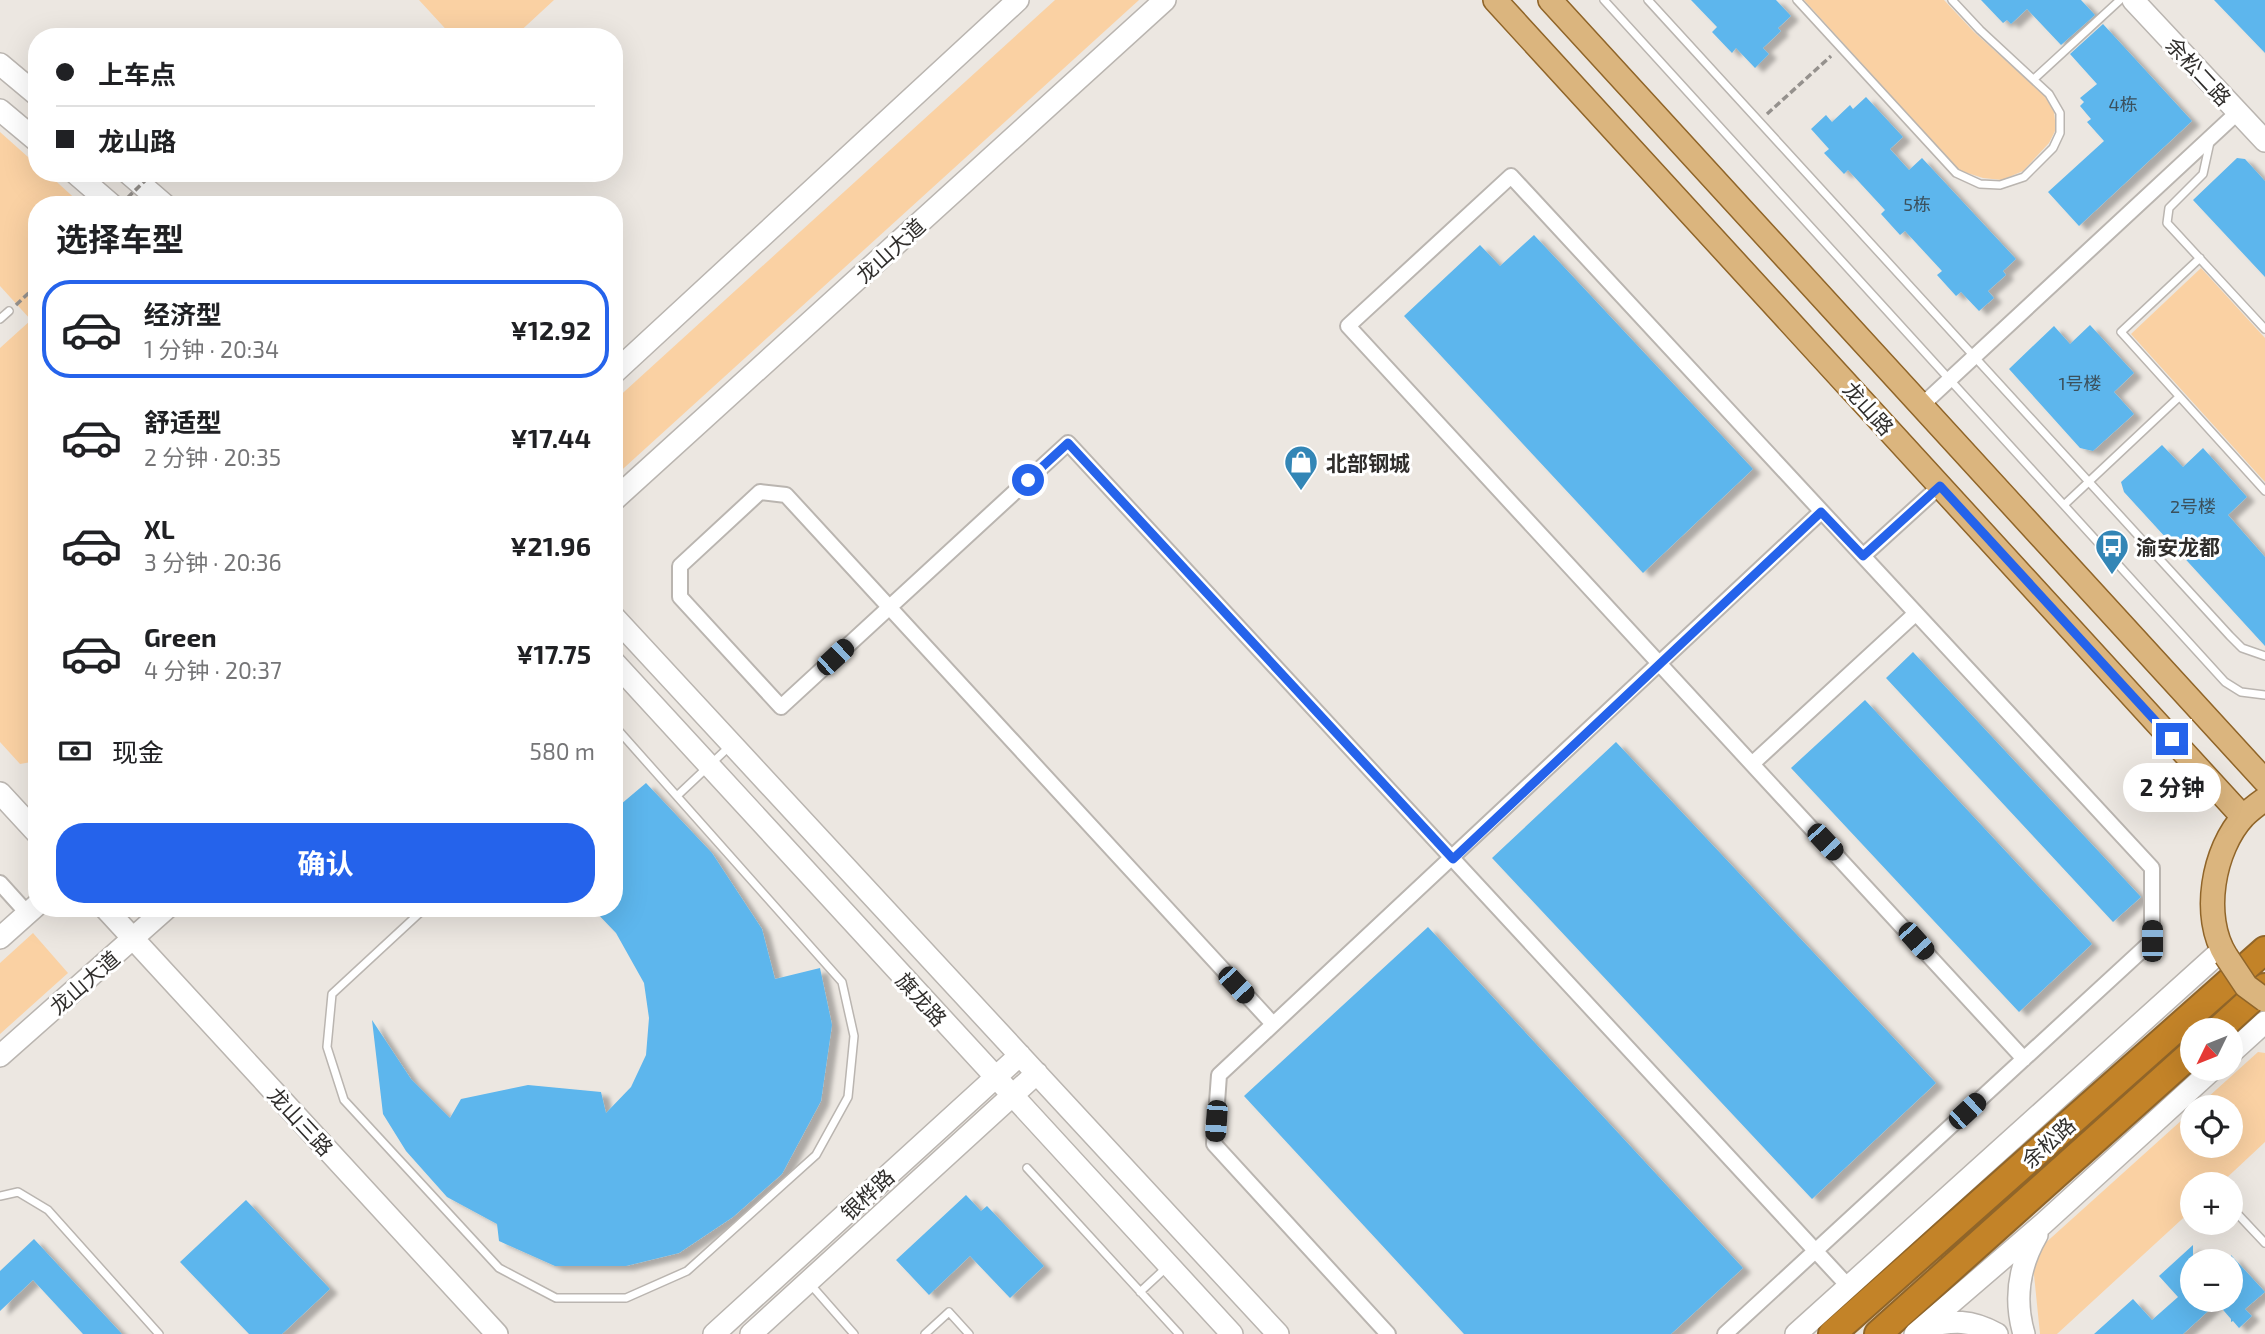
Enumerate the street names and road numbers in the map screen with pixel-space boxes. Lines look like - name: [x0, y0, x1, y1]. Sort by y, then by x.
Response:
- street label: 余松二路: [2161, 32, 2237, 110]
- street label: 龙山大道: [850, 213, 930, 287]
- street label: 龙山路: [1839, 376, 1899, 440]
- street label: 龙山大道: [44, 945, 124, 1019]
- street label: 旗龙路: [892, 967, 952, 1031]
- street label: 龙山三路: [263, 1082, 339, 1160]
- street label: 余松路: [2016, 1112, 2080, 1172]
- street label: 银桦路: [835, 1163, 899, 1225]

